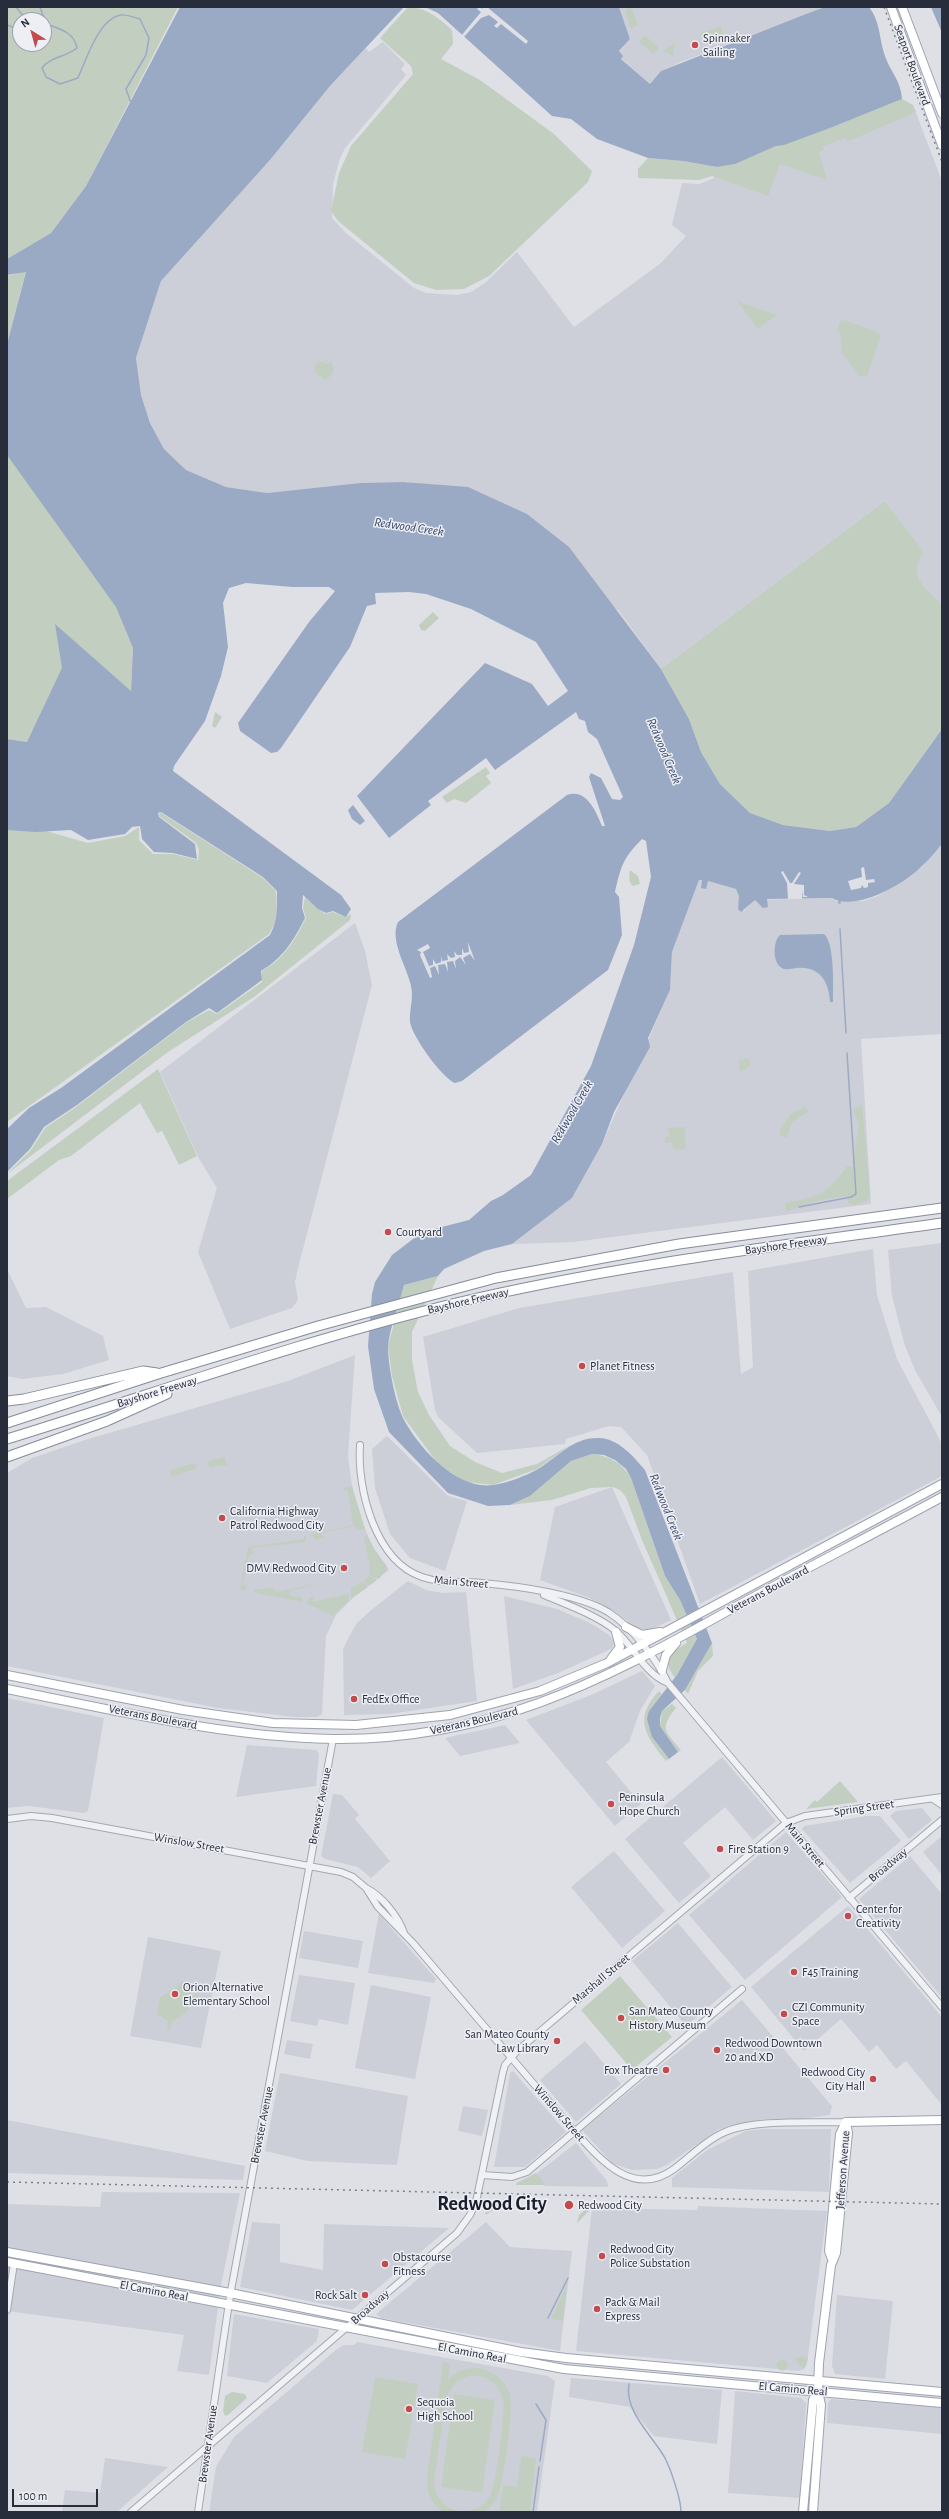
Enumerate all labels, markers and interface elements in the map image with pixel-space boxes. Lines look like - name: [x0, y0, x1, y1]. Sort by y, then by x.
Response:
- north arrow: [12, 12, 52, 52]
- text: N: [19, 16, 31, 30]
- street label: Seaport Boulevard: [891, 22, 933, 108]
- place label: Spinnaker Sailing: [703, 31, 750, 59]
- marker: Spinnaker Sailing: [690, 40, 700, 50]
- water label: Redwood Creek: [373, 514, 445, 540]
- water label: Redwood Creek: [643, 716, 685, 786]
- water label: Redwood Creek: [548, 1078, 596, 1146]
- place label: Courtyard: [396, 1225, 442, 1239]
- marker: Courtyard: [383, 1227, 393, 1237]
- street label: Bayshore Freeway: [744, 1232, 828, 1258]
- street label: Bayshore Freeway: [426, 1285, 510, 1317]
- place label: Planet Fitness: [590, 1359, 655, 1373]
- marker: Planet Fitness: [577, 1361, 587, 1371]
- street label: Bayshore Freeway: [115, 1373, 199, 1411]
- water label: Redwood Creek: [646, 1471, 686, 1543]
- place label: California Highway Patrol Redwood City: [230, 1504, 324, 1532]
- marker: California Highway Patrol Redwood City: [217, 1513, 227, 1523]
- place label: DMV Redwood City: [246, 1561, 336, 1575]
- marker: DMV Redwood City: [339, 1563, 349, 1573]
- street label: Veterans Boulevard: [725, 1563, 811, 1617]
- street label: Main Street: [433, 1572, 489, 1592]
- place label: FedEx Office: [362, 1692, 420, 1706]
- marker: FedEx Office: [349, 1694, 359, 1704]
- street label: Veterans Boulevard: [107, 1701, 199, 1733]
- street label: Veterans Boulevard: [429, 1704, 519, 1738]
- street label: Brewster Avenue: [305, 1766, 335, 1846]
- place label: Peninsula Hope Church: [619, 1790, 680, 1818]
- street label: Spring Street: [833, 1797, 895, 1819]
- marker: Peninsula Hope Church: [606, 1799, 616, 1809]
- street label: Main Street: [782, 1820, 828, 1870]
- street label: Winslow Street: [153, 1830, 225, 1856]
- place label: Fire Station 9: [728, 1842, 789, 1856]
- marker: Fire Station 9: [715, 1844, 725, 1854]
- street label: Broadway: [866, 1845, 910, 1885]
- place label: Center for Creativity: [856, 1902, 902, 1930]
- marker: Center for Creativity: [843, 1911, 853, 1921]
- street label: Marshall Street: [569, 1951, 633, 2007]
- place label: F45 Training: [802, 1965, 858, 1979]
- marker: F45 Training: [789, 1967, 799, 1977]
- place label: Orion Alternative Elementary School: [183, 1980, 270, 2008]
- marker: Orion Alternative Elementary School: [170, 1989, 180, 1999]
- place label: CZI Community Space: [792, 2000, 865, 2028]
- place label: San Mateo County History Museum: [629, 2004, 713, 2032]
- marker: CZI Community Space: [779, 2009, 789, 2019]
- marker: San Mateo County History Museum: [616, 2013, 626, 2023]
- place label: San Mateo County Law Library: [465, 2027, 549, 2055]
- marker: San Mateo County Law Library: [552, 2036, 562, 2046]
- place label: Redwood Downtown 20 and XD: [725, 2036, 822, 2064]
- marker: Redwood Downtown 20 and XD: [712, 2045, 722, 2055]
- place label: Fox Theatre: [604, 2063, 658, 2077]
- marker: Fox Theatre: [661, 2065, 671, 2075]
- place label: Redwood City City Hall: [801, 2065, 865, 2093]
- marker: Redwood City City Hall: [868, 2074, 878, 2084]
- street label: Winslow Street: [530, 2081, 588, 2145]
- street label: Brewster Avenue: [247, 2085, 277, 2165]
- street label: Jefferson Avenue: [833, 2130, 853, 2210]
- district label: Redwood City: [437, 2192, 547, 2216]
- place label: Redwood City: [578, 2198, 642, 2212]
- marker: Redwood City: [563, 2199, 575, 2211]
- place label: Redwood City Police Substation: [610, 2242, 690, 2270]
- place label: Obstacourse Fitness: [393, 2250, 451, 2278]
- marker: Redwood City Police Substation: [597, 2251, 607, 2261]
- marker: Obstacourse Fitness: [380, 2259, 390, 2269]
- street label: El Camino Real: [119, 2277, 189, 2305]
- street label: Broadway: [348, 2286, 392, 2328]
- place label: Rock Salt: [315, 2288, 357, 2302]
- marker: Rock Salt: [360, 2290, 370, 2300]
- place label: Pack & Mail Express: [605, 2295, 660, 2323]
- marker: Pack & Mail Express: [592, 2304, 602, 2314]
- street label: El Camino Real: [437, 2339, 507, 2367]
- street label: El Camino Real: [758, 2379, 828, 2399]
- place label: Sequoia High School: [417, 2395, 473, 2423]
- street label: Brewster Avenue: [195, 2404, 221, 2484]
- marker: Sequoia High School: [404, 2404, 414, 2414]
- scale bar: [14, 2481, 100, 2507]
- text: 100 m: [19, 2490, 47, 2502]

